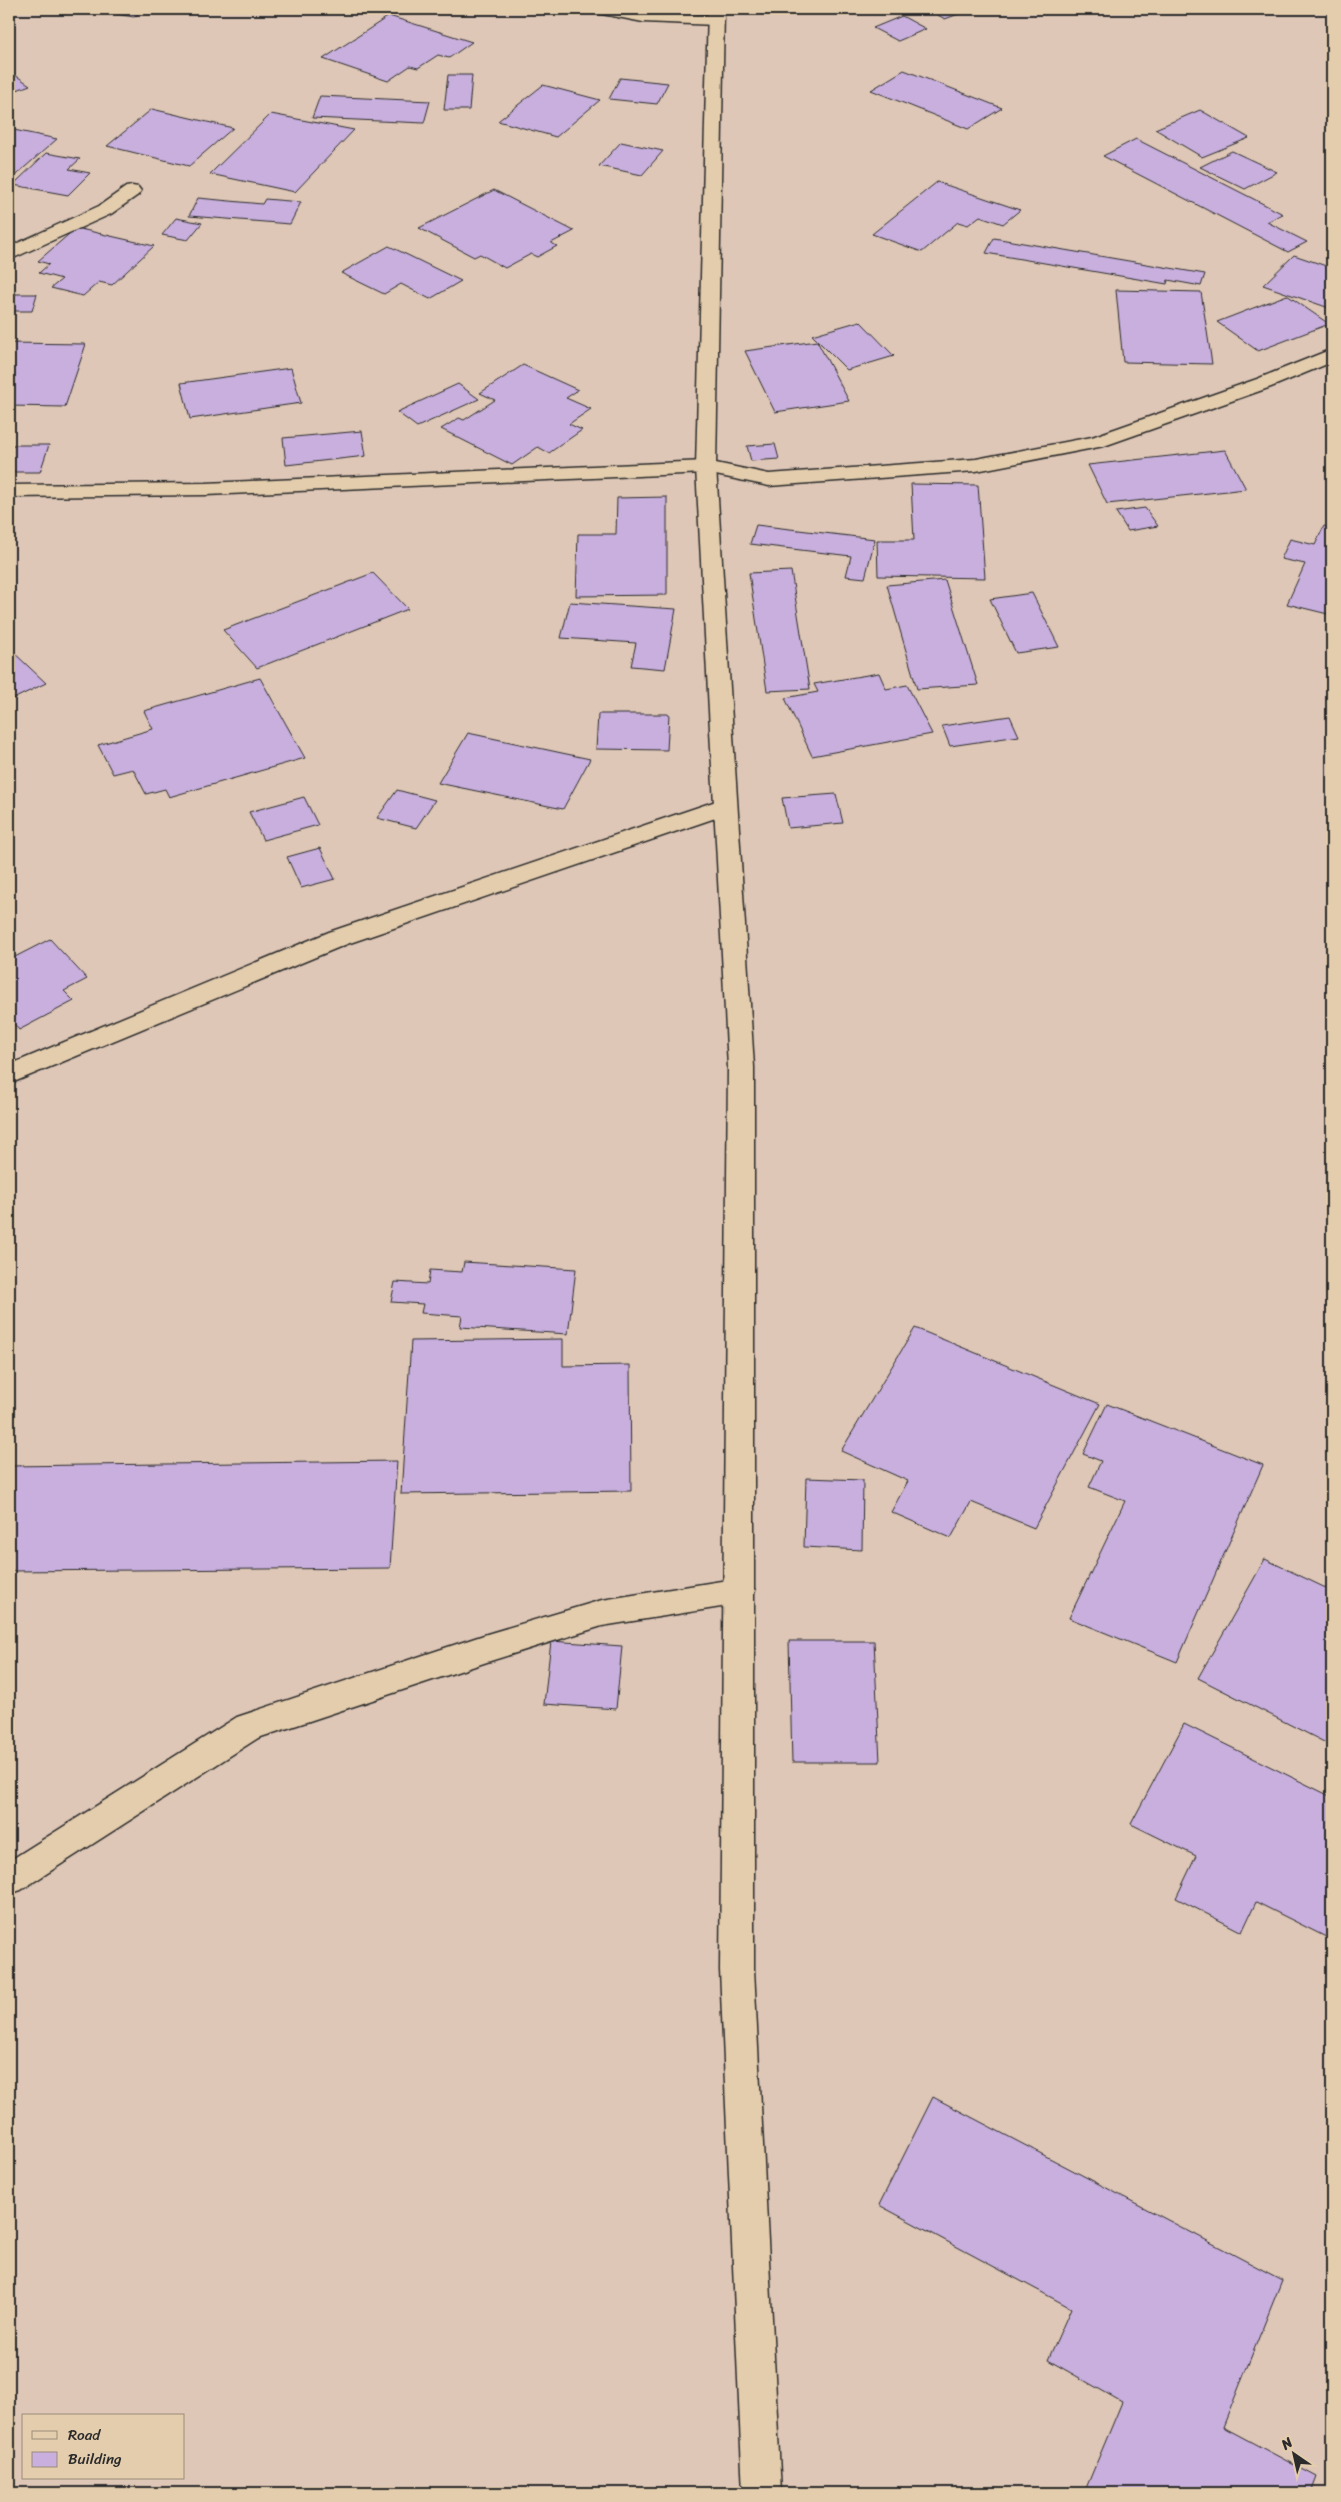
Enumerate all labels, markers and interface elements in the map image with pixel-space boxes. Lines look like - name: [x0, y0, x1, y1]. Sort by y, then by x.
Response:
- legend: [22, 2414, 185, 2480]
- text: Road: [68, 2422, 101, 2448]
- north arrow: [1268, 2430, 1318, 2480]
- text: N: [1275, 2430, 1298, 2457]
- text: Building: [68, 2446, 122, 2472]

